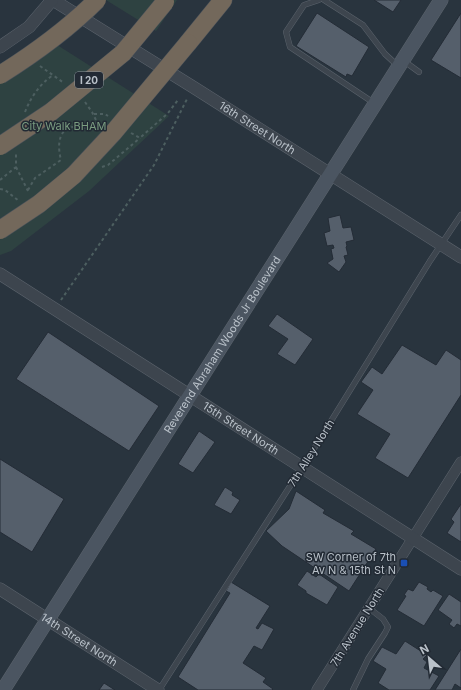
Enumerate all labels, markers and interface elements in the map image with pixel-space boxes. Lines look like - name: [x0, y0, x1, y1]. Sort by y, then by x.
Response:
- road number: I 20: [75, 72, 103, 88]
- street label: 16th Street North: [216, 98, 298, 157]
- park label: City Walk BHAM: [22, 119, 106, 133]
- street label: Reverend Abraham Woods Jr Boulevard: [161, 253, 284, 436]
- street label: 15th Street North: [200, 399, 282, 458]
- street label: 7th Alley North: [285, 417, 337, 489]
- place label: SW Corner of 7th Av N & 15th St N: [306, 550, 396, 577]
- marker: SW Corner of 7th Av N & 15th St N: [399, 558, 409, 568]
- street label: 7th Avenue North: [327, 585, 387, 669]
- street label: 14th Street North: [38, 610, 120, 669]
- north arrow: [409, 638, 449, 678]
- text: N: [417, 641, 431, 657]

